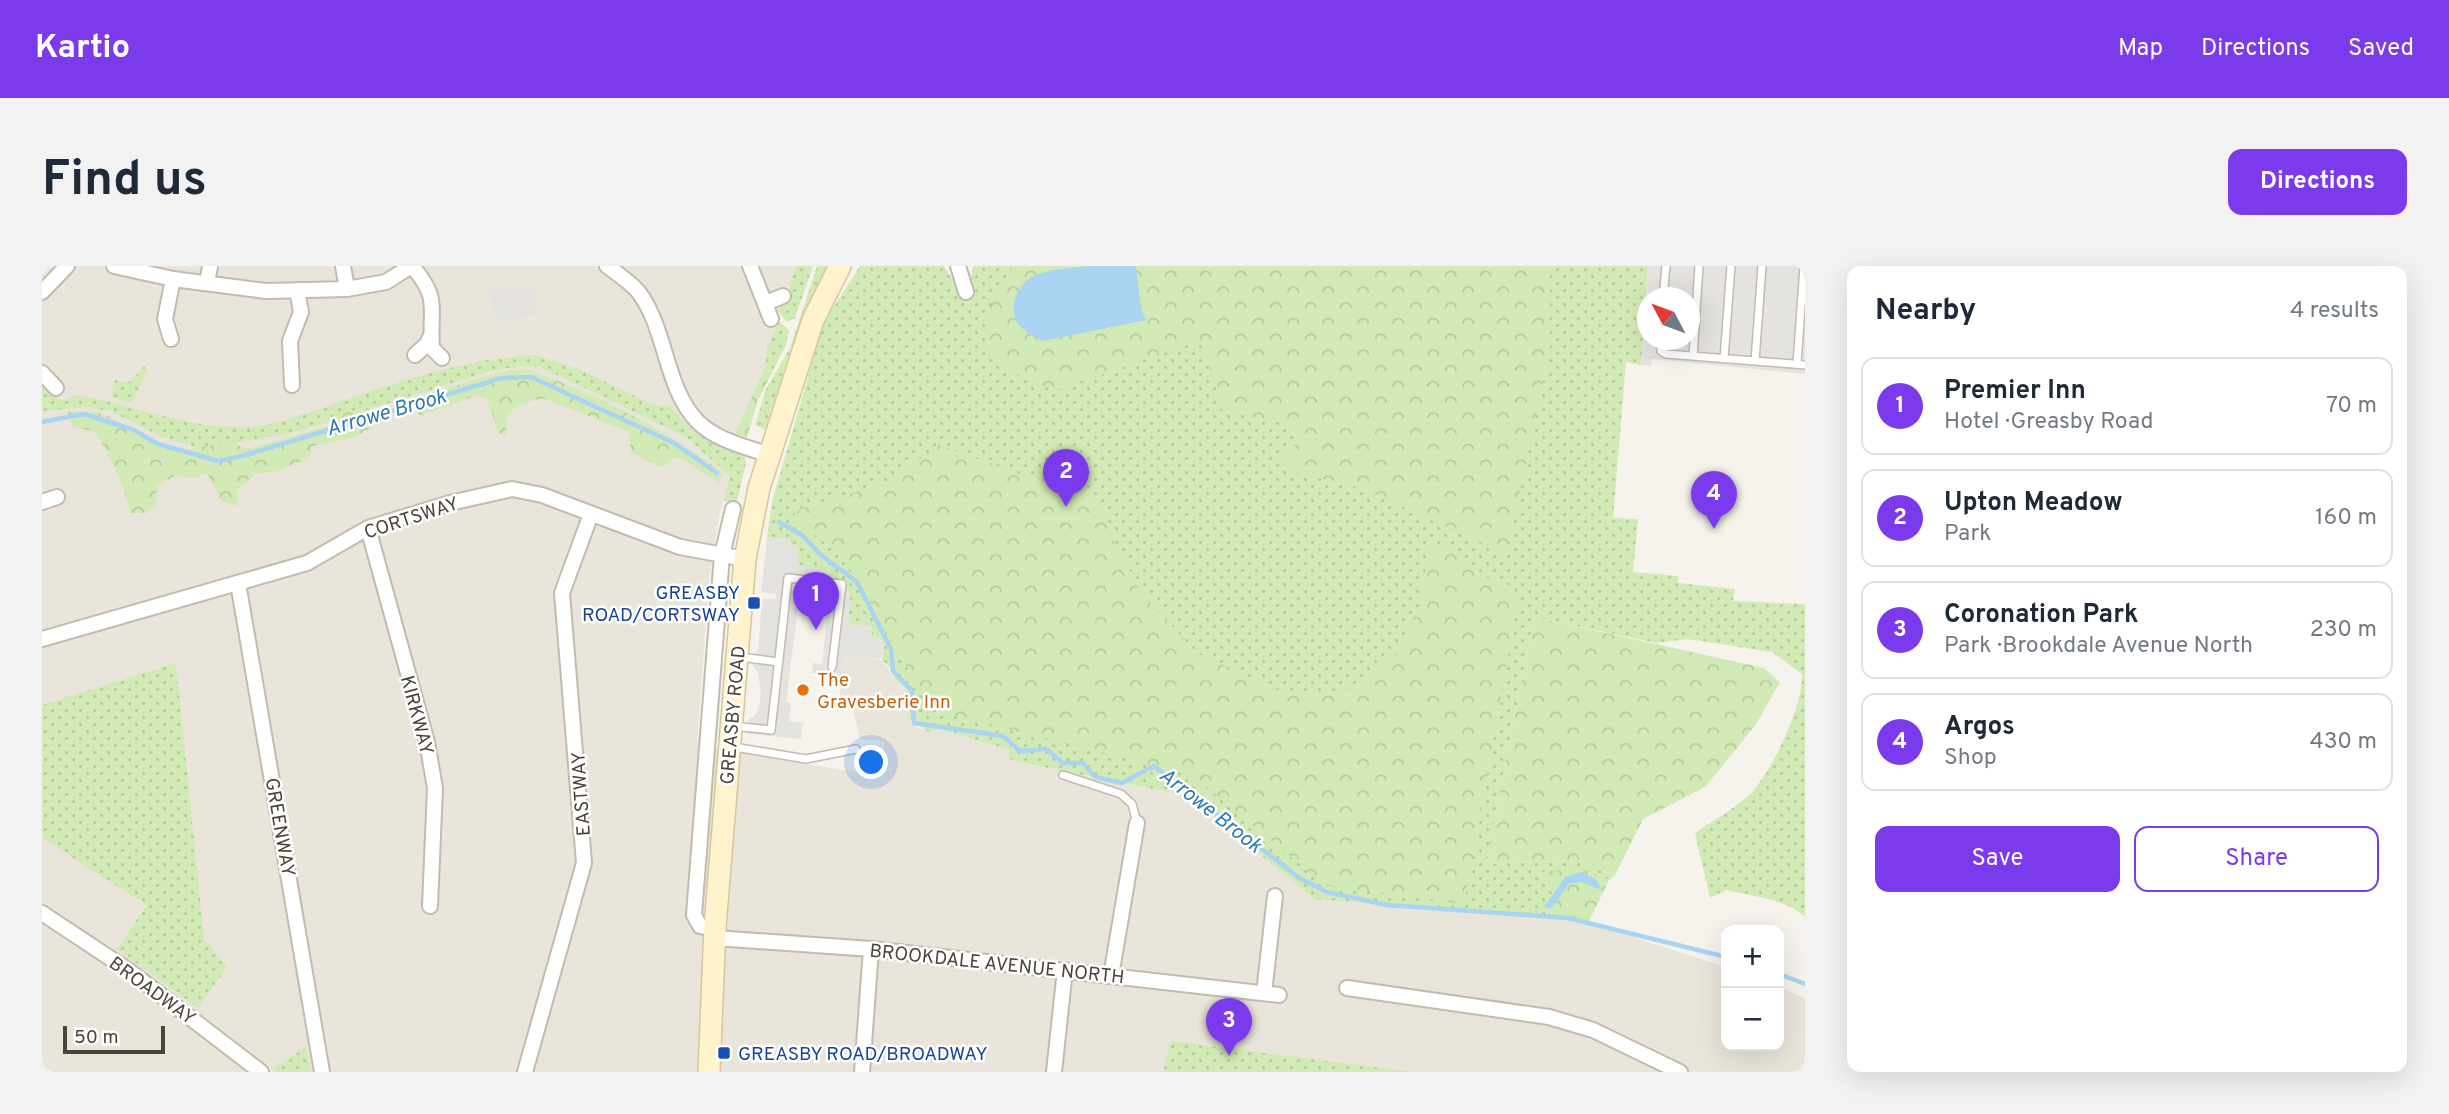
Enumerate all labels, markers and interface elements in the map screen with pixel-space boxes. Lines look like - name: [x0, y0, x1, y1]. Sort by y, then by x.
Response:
- text: Kartio: [35, 28, 130, 70]
- text: Map: [2118, 34, 2163, 64]
- text: Directions: [2201, 34, 2310, 64]
- text: Saved: [2348, 34, 2414, 64]
- button: Directions: [2228, 149, 2407, 215]
- text: Find us: [42, 151, 207, 213]
- north arrow: [1637, 287, 1700, 350]
- text: Nearby: [1875, 293, 1976, 330]
- text: 4 results: [2290, 297, 2379, 326]
- text: Premier Inn: [1944, 375, 2086, 408]
- water label: Arrowe Brook: [323, 383, 450, 443]
- text: 1: [1895, 392, 1905, 421]
- text: 70 m: [2326, 392, 2377, 421]
- text: Hotel · Greasby Road: [1944, 408, 2153, 437]
- pin: 2: [1043, 449, 1089, 507]
- pin: 4: [1691, 471, 1737, 529]
- text: Upton Meadow: [1944, 487, 2123, 520]
- street label: CORTSWAY: [361, 492, 462, 546]
- text: 2: [1893, 504, 1907, 533]
- text: 160 m: [2315, 504, 2377, 533]
- text: Park: [1944, 520, 1991, 549]
- pin: 1: [793, 572, 839, 630]
- place label: GREASBY ROAD/CORTSWAY: [582, 582, 740, 628]
- marker: GREASBY ROAD/CORTSWAY: [746, 595, 762, 611]
- text: Coronation Park: [1944, 599, 2138, 632]
- text: 3: [1893, 616, 1907, 645]
- text: 230 m: [2310, 616, 2377, 645]
- text: Park · Brookdale Avenue North: [1944, 632, 2253, 661]
- street label: GREASBY ROAD: [716, 645, 752, 786]
- place label: The Gravesberie Inn: [817, 669, 951, 715]
- street label: KIRKWAY: [394, 673, 438, 758]
- marker: The Gravesberie Inn: [795, 682, 811, 698]
- text: Argos: [1944, 711, 2015, 744]
- text: 4: [1893, 728, 1907, 757]
- text: 430 m: [2309, 728, 2377, 757]
- text: Shop: [1944, 744, 1997, 773]
- your location: [854, 745, 888, 779]
- street label: EASTWAY: [567, 751, 597, 837]
- water label: Arrowe Brook: [1153, 763, 1267, 860]
- street label: GREENWAY: [259, 776, 300, 879]
- button: Save: [1875, 826, 2120, 892]
- button: Share: [2134, 826, 2379, 892]
- map controls: [1721, 925, 1784, 1051]
- button: +: [1721, 925, 1784, 988]
- street label: BROOKDALE AVENUE NORTH: [868, 940, 1125, 990]
- street label: BROADWAY: [104, 952, 200, 1031]
- button: −: [1721, 988, 1784, 1051]
- pin: 3: [1206, 998, 1252, 1056]
- scale bar: [63, 1023, 164, 1055]
- text: 50 m: [74, 1026, 119, 1050]
- place label: GREASBY ROAD/BROADWAY: [738, 1043, 988, 1067]
- marker: GREASBY ROAD/BROADWAY: [716, 1045, 732, 1061]

